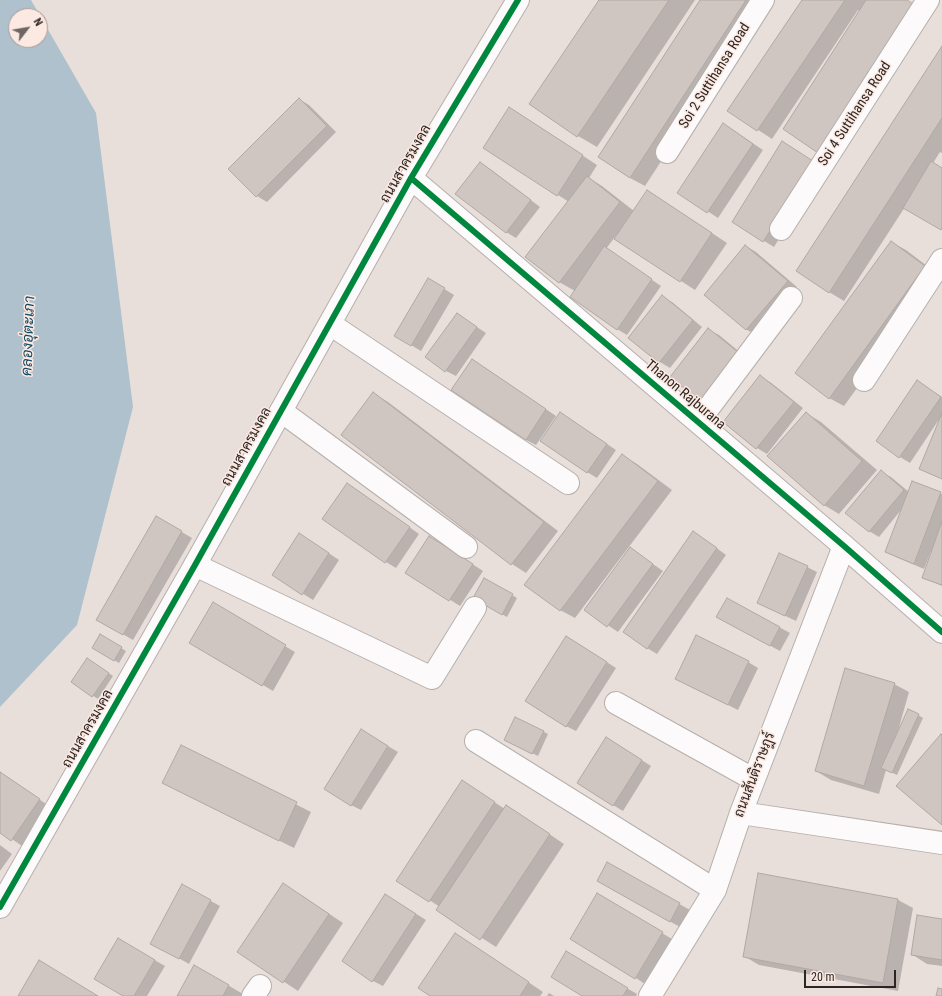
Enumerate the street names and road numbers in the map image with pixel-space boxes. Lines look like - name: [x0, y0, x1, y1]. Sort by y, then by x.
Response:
- street label: Soi 2 Suttihansa Road: [676, 20, 754, 132]
- street label: Soi 4 Suttihansa Road: [815, 59, 895, 169]
- street label: ถนนสาครมงคล: [377, 122, 435, 206]
- street label: Thanon Rajburana: [641, 357, 729, 433]
- street label: ถนนสาครมงคล: [218, 405, 276, 489]
- street label: ถนนสาครมงคล: [59, 687, 117, 771]
- street label: ถนนสันติราษฎร์: [731, 730, 779, 820]

